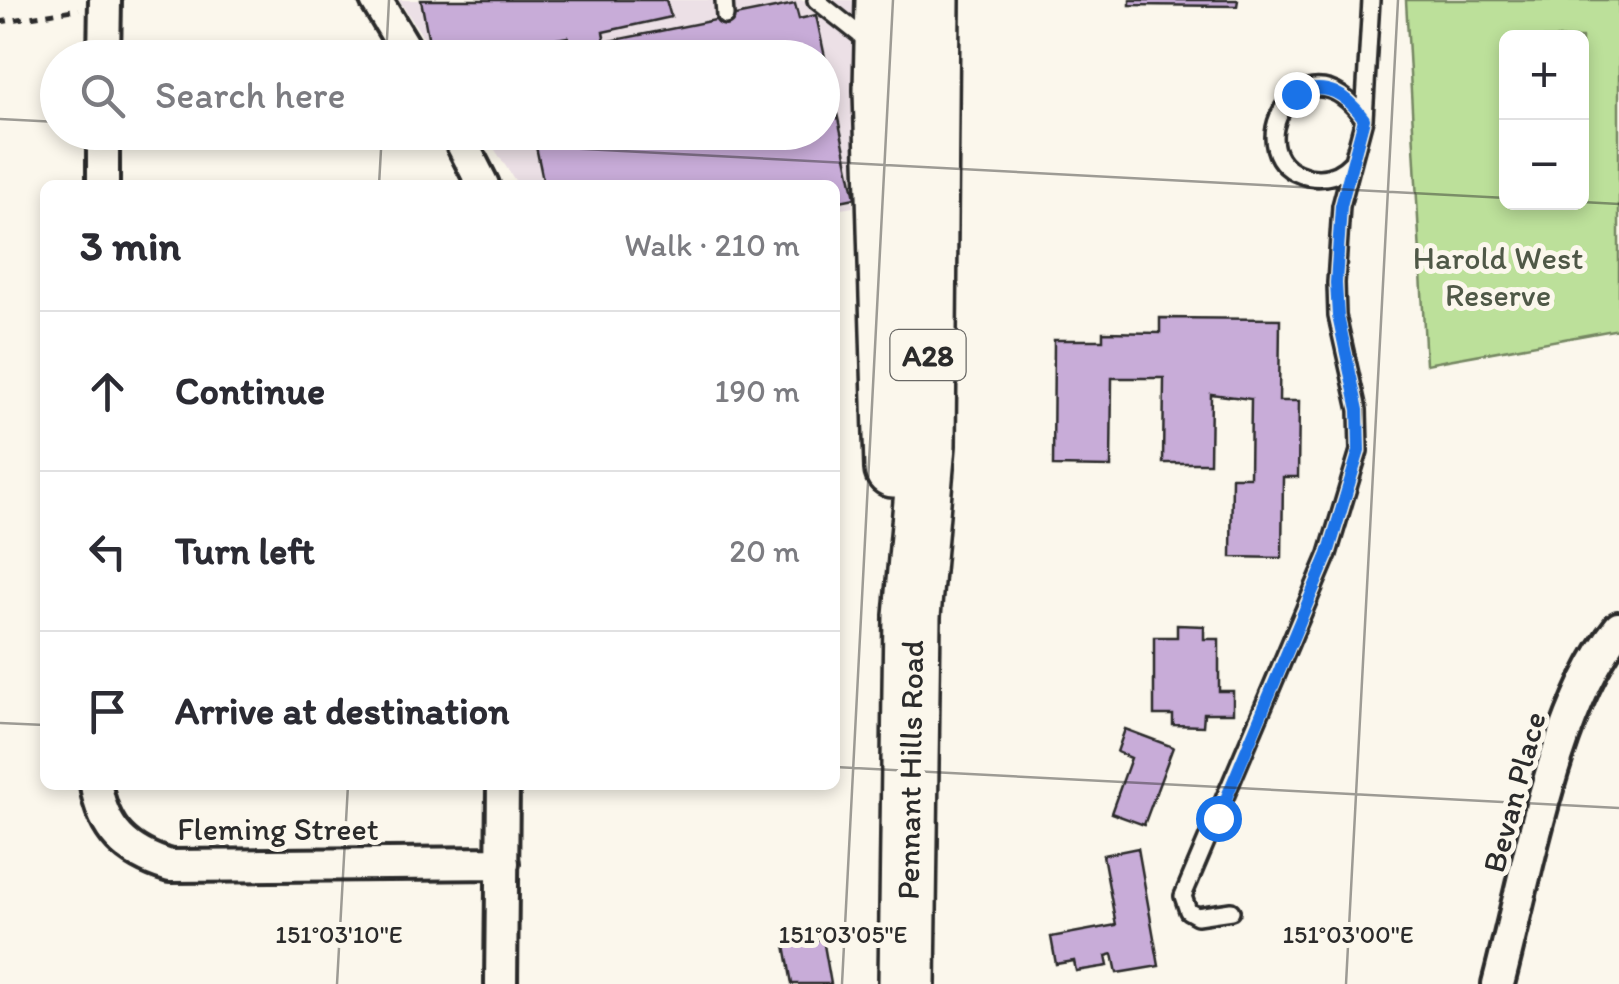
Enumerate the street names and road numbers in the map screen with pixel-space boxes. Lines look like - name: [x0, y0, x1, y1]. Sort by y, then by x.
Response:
- road number: A28: [890, 330, 966, 380]
- street label: Pennant Hills Road: [889, 640, 931, 900]
- street label: Bevan Place: [1474, 707, 1554, 877]
- street label: Fleming Street: [177, 810, 379, 848]

